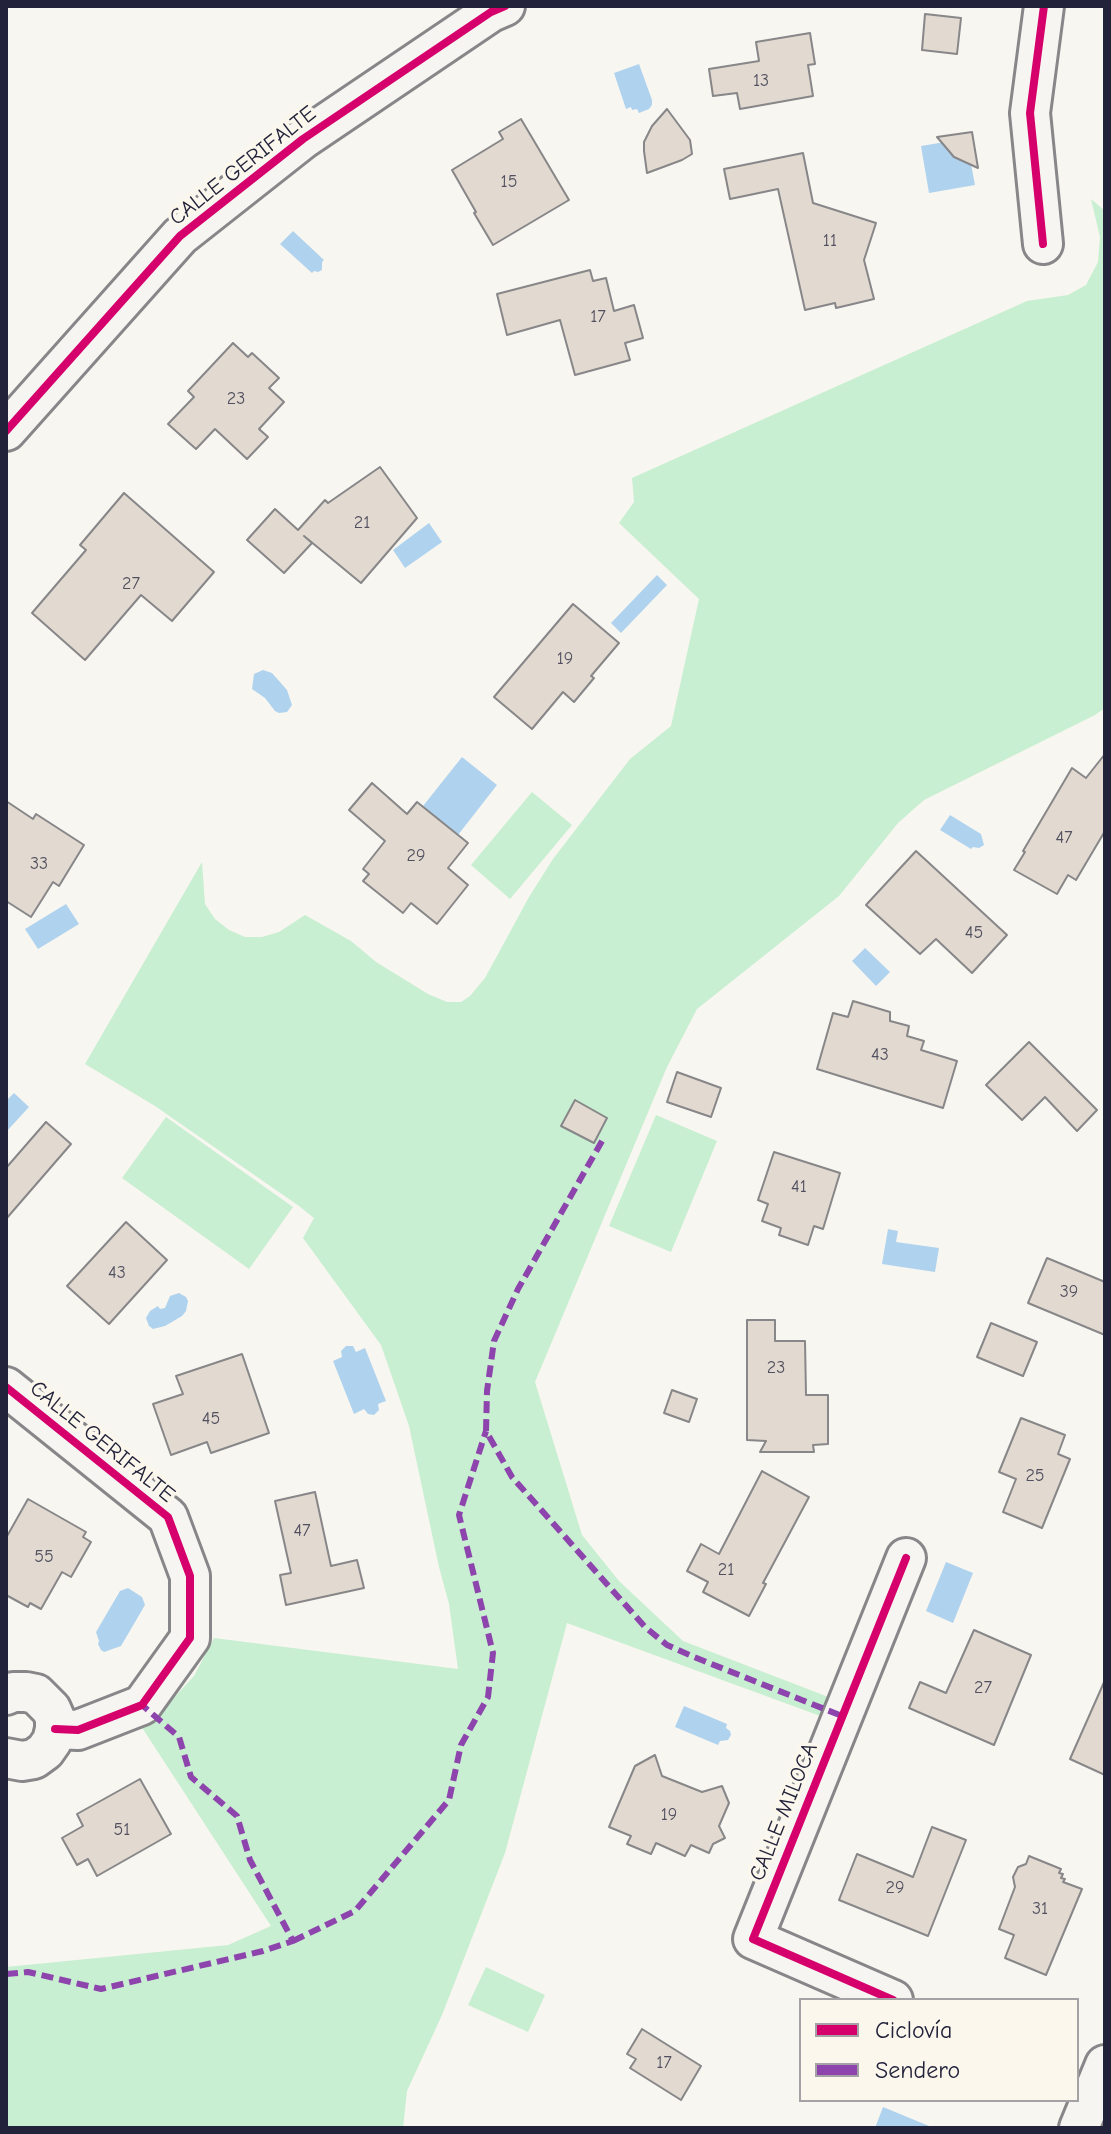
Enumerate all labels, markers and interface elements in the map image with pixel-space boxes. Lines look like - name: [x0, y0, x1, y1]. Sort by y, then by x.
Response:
- house number: 13: [753, 70, 769, 92]
- street label: CALLE GERIFALTE: [164, 101, 322, 231]
- house number: 15: [501, 171, 517, 193]
- house number: 11: [823, 230, 837, 252]
- house number: 17: [590, 306, 606, 328]
- house number: 23: [227, 388, 245, 410]
- house number: 21: [354, 512, 370, 534]
- house number: 27: [122, 573, 140, 595]
- house number: 19: [557, 648, 573, 670]
- house number: 47: [1055, 827, 1073, 849]
- house number: 29: [407, 845, 425, 867]
- house number: 33: [30, 853, 48, 875]
- house number: 45: [965, 922, 983, 944]
- house number: 43: [871, 1044, 889, 1066]
- house number: 41: [791, 1176, 807, 1198]
- house number: 43: [108, 1262, 126, 1284]
- house number: 39: [1060, 1281, 1078, 1303]
- house number: 23: [767, 1357, 785, 1379]
- street label: CALLE GERIFALTE: [24, 1376, 180, 1508]
- house number: 45: [202, 1408, 220, 1430]
- house number: 25: [1025, 1465, 1045, 1487]
- house number: 47: [293, 1520, 311, 1542]
- house number: 55: [34, 1546, 54, 1568]
- house number: 21: [718, 1559, 734, 1581]
- house number: 27: [974, 1677, 992, 1699]
- street label: CALLE MILOCA: [744, 1739, 824, 1885]
- house number: 19: [661, 1804, 677, 1826]
- house number: 51: [114, 1819, 130, 1841]
- house number: 29: [886, 1877, 904, 1899]
- house number: 31: [1032, 1898, 1048, 1920]
- legend: [799, 1998, 1079, 2102]
- text: Ciclovía: [875, 2016, 952, 2044]
- house number: 17: [656, 2052, 672, 2074]
- text: Sendero: [875, 2056, 960, 2084]

